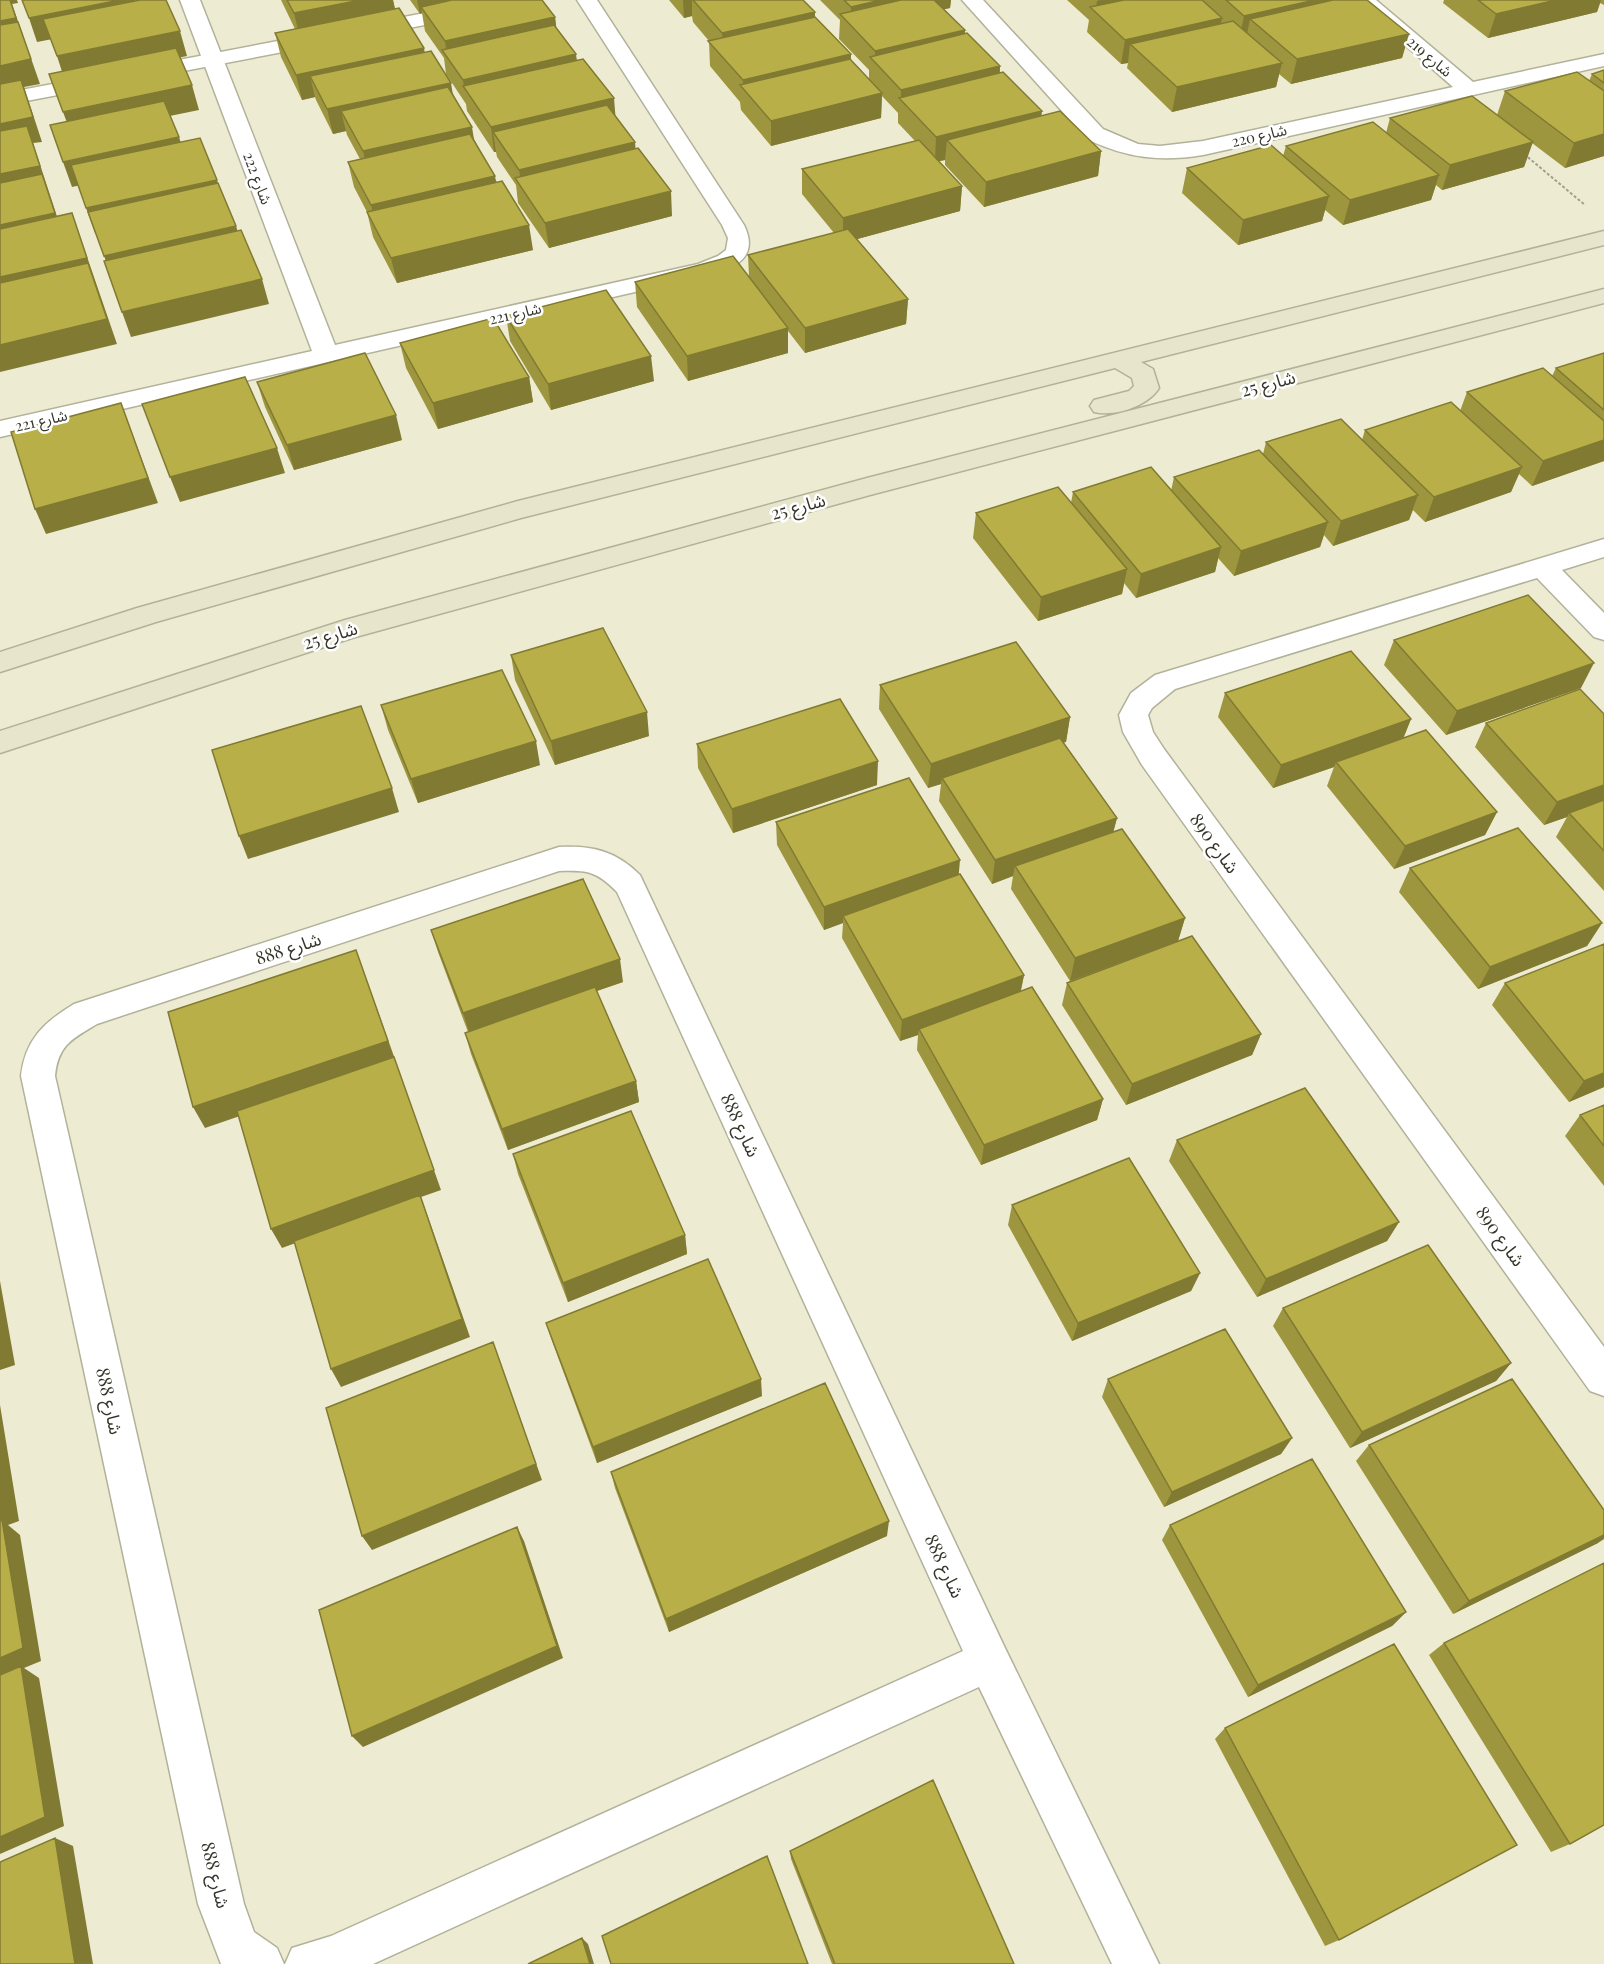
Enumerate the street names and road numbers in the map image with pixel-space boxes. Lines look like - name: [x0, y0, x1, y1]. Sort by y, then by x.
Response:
- street label: شارع 219: [1401, 31, 1457, 83]
- street label: شارع 220: [1229, 119, 1290, 154]
- street label: شارع 222: [236, 149, 277, 208]
- street label: شارع 221: [487, 297, 544, 332]
- street label: شارع 25: [1238, 364, 1299, 405]
- street label: شارع 221: [13, 404, 70, 439]
- street label: شارع 25: [768, 487, 829, 528]
- street label: شارع 25: [300, 615, 361, 657]
- street label: شارع 890: [1183, 808, 1245, 880]
- street label: شارع 888: [252, 926, 325, 973]
- street label: شارع 888: [713, 1089, 766, 1162]
- street label: شارع 890: [1469, 1201, 1531, 1273]
- street label: شارع 888: [88, 1365, 129, 1437]
- street label: شارع 888: [917, 1530, 970, 1603]
- street label: شارع 888: [193, 1839, 236, 1911]

